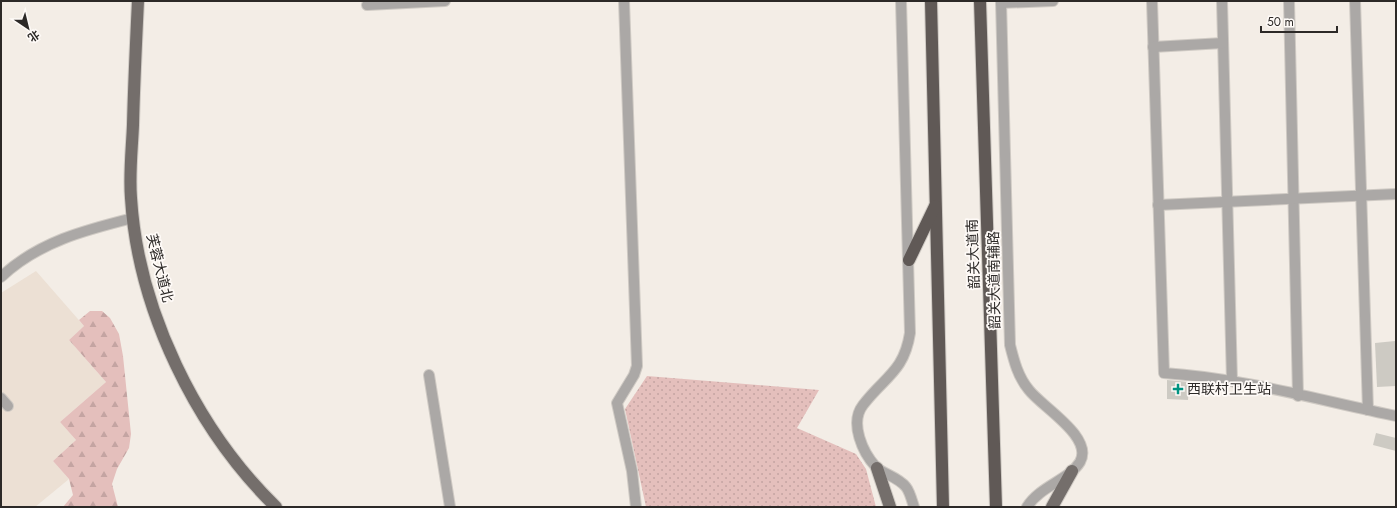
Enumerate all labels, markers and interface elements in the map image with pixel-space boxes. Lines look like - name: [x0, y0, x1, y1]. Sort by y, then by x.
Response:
- north arrow: [8, 8, 48, 48]
- scale bar: [1261, 8, 1337, 34]
- text: 50 m: [1267, 13, 1294, 31]
- text: 北: [25, 26, 43, 46]
- street label: 韶关大道南: [962, 219, 984, 289]
- street label: 韶关大道南辅路: [983, 231, 1005, 329]
- street label: 芙蓉大道北: [142, 232, 178, 304]
- place label: 西联村卫生站: [1187, 379, 1271, 399]
- marker: 西联村卫生站: [1172, 383, 1184, 395]

